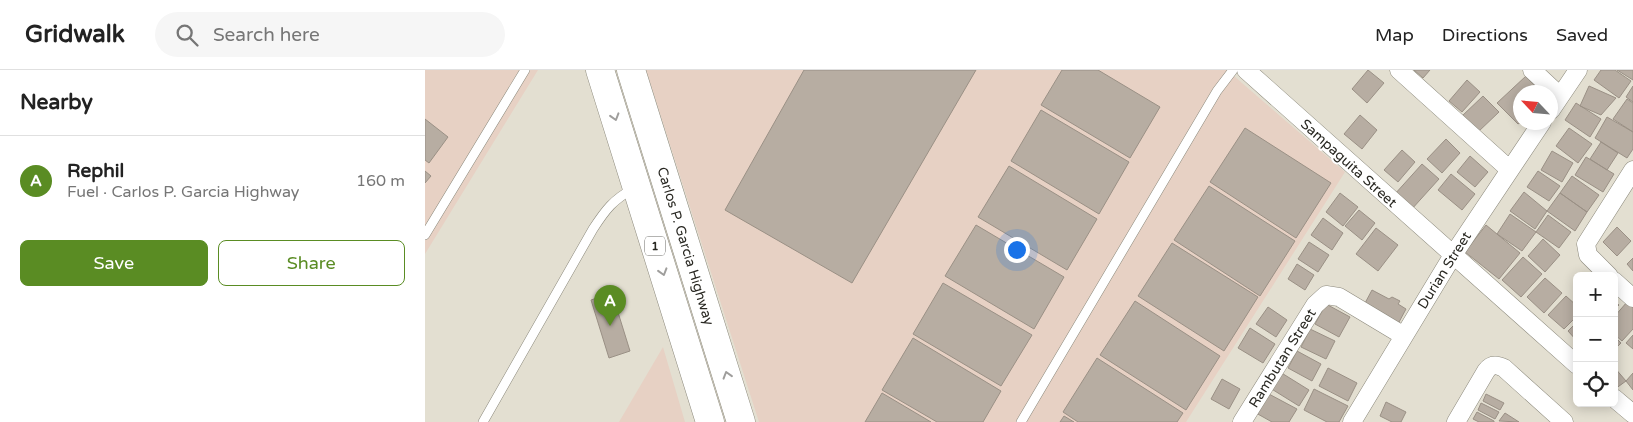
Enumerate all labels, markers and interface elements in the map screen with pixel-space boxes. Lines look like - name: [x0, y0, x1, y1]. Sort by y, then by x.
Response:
- search box: [155, 12, 505, 57]
- text: Gridwalk: [25, 20, 125, 49]
- icon: search: [173, 21, 201, 49]
- text: Search here: [213, 24, 320, 46]
- text: Map: [1375, 24, 1414, 46]
- text: Directions: [1442, 24, 1528, 46]
- text: Saved: [1556, 24, 1608, 46]
- north arrow: [1513, 85, 1558, 130]
- text: Nearby: [20, 90, 93, 115]
- one-way arrow: [609, 112, 619, 120]
- street label: Sampaguita Street: [1297, 116, 1401, 212]
- text: Rephil: [67, 160, 124, 182]
- street label: Carlos P. Garcia Highway: [653, 165, 718, 328]
- text: A: [30, 171, 42, 191]
- text: 160 m: [356, 171, 405, 191]
- text: Fuel · Carlos P. Garcia Highway: [67, 182, 299, 202]
- street label: Durian Street: [1414, 228, 1475, 312]
- road number: 1: [645, 237, 665, 256]
- your location: [1004, 237, 1030, 263]
- button: Save: [20, 240, 208, 286]
- button: Share: [218, 240, 405, 286]
- one-way arrow: [658, 267, 668, 275]
- map controls: [1573, 272, 1618, 407]
- button: +: [1573, 272, 1618, 317]
- pin: A: [594, 285, 626, 326]
- street label: Rambutan Street: [1245, 305, 1320, 411]
- button: −: [1573, 317, 1618, 362]
- button: locate: [1573, 362, 1618, 407]
- one-way arrow: [722, 372, 732, 380]

